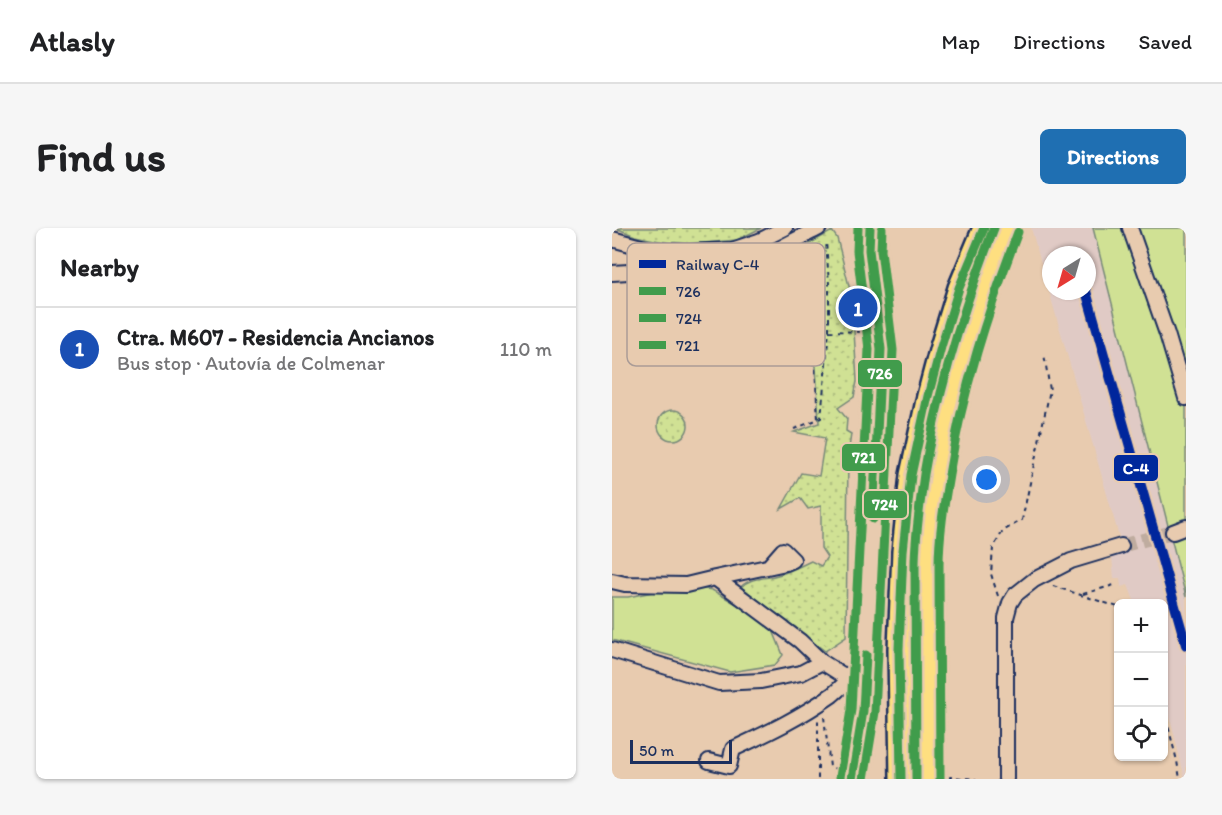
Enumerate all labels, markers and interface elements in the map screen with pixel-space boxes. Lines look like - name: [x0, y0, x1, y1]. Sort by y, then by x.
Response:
- text: Atlasly: [30, 24, 115, 58]
- text: Map: [942, 29, 980, 54]
- text: Directions: [1013, 29, 1105, 54]
- text: Saved: [1138, 29, 1192, 54]
- button: Directions: [1040, 129, 1186, 184]
- text: Find us: [36, 131, 166, 182]
- legend: [627, 243, 825, 366]
- north arrow: [1042, 246, 1096, 300]
- text: Nearby: [60, 251, 139, 283]
- text: Railway C-4: [676, 255, 760, 274]
- text: 726: [676, 282, 701, 301]
- pin: 1: [838, 286, 878, 331]
- text: 724: [676, 309, 702, 328]
- text: Ctra. M607 - Residencia Ancianos: [117, 324, 434, 351]
- text: 721: [676, 336, 700, 355]
- text: 1: [75, 337, 84, 361]
- text: 110 m: [500, 337, 552, 361]
- text: Bus stop · Autovía de Colmenar: [117, 351, 385, 375]
- line badge: 726: [857, 359, 903, 388]
- text: 726: [867, 364, 893, 383]
- line badge: 721: [841, 443, 886, 472]
- text: 721: [851, 448, 876, 467]
- line badge: C-4: [1113, 454, 1159, 482]
- text: C-4: [1123, 459, 1150, 478]
- your location: [972, 465, 1001, 494]
- line badge: 724: [863, 490, 908, 519]
- text: 724: [871, 495, 898, 514]
- map controls: [1114, 599, 1168, 761]
- button: +: [1114, 599, 1168, 653]
- button: −: [1114, 653, 1168, 707]
- button: locate: [1114, 707, 1168, 761]
- scale bar: [630, 737, 732, 764]
- text: 50 m: [639, 741, 674, 760]

